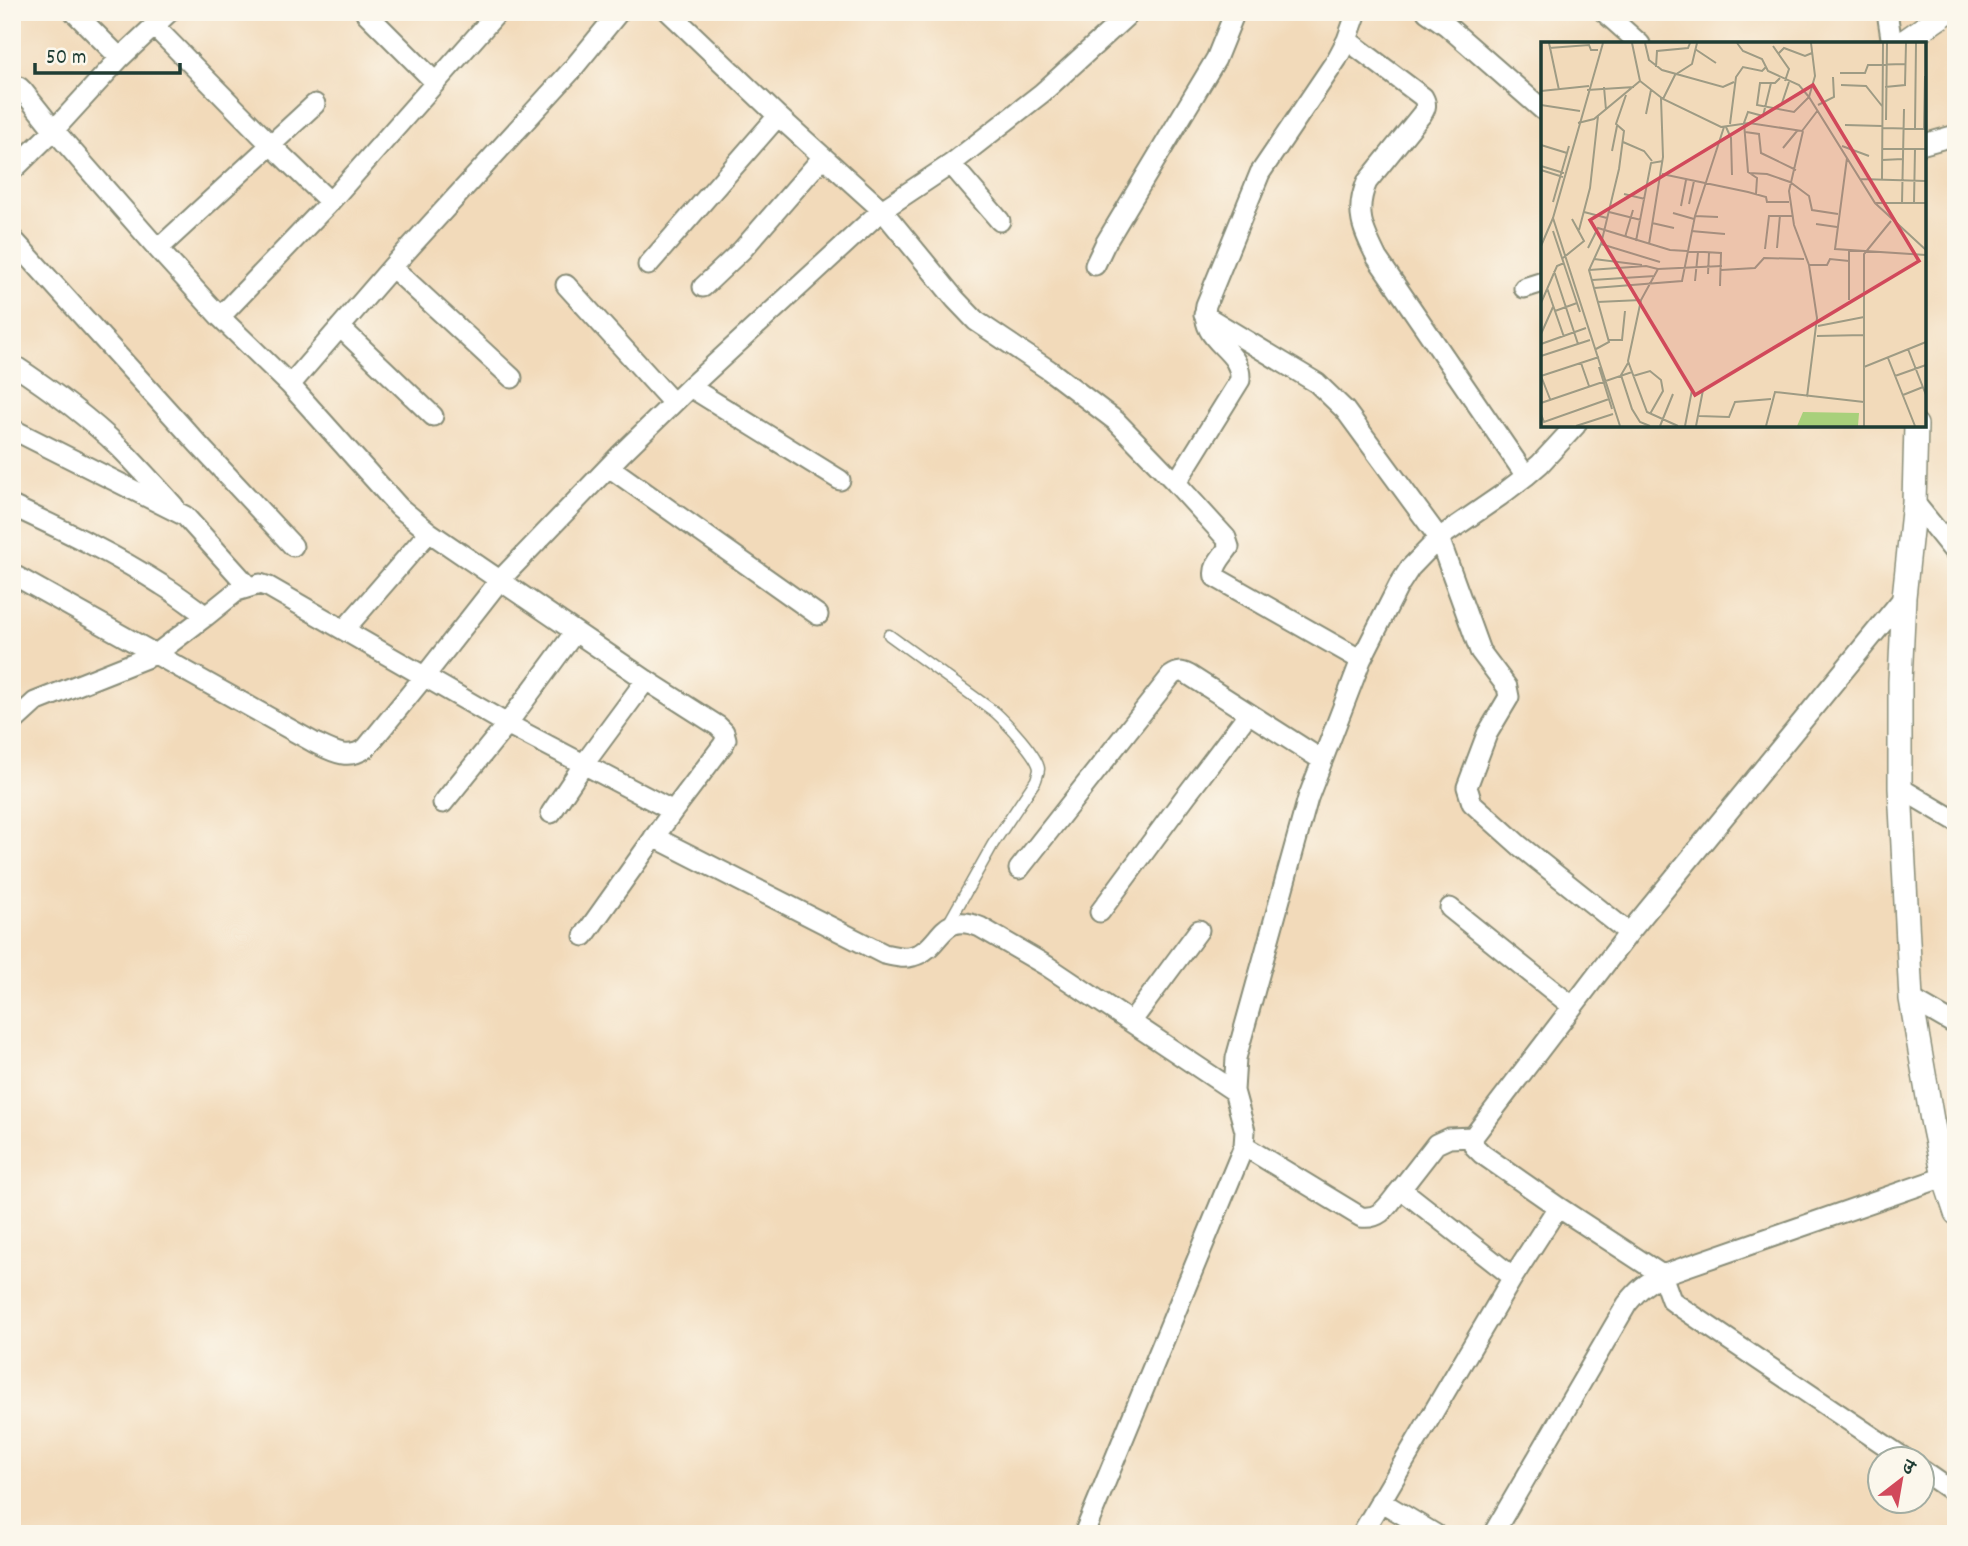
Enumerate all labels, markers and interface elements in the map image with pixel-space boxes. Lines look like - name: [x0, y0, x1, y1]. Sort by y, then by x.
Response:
- scale bar: [35, 32, 180, 76]
- inset map: [1541, 42, 1926, 427]
- text: 50 m: [46, 44, 86, 74]
- north arrow: [1867, 1444, 1937, 1514]
- text: उ: [1896, 1454, 1921, 1483]

